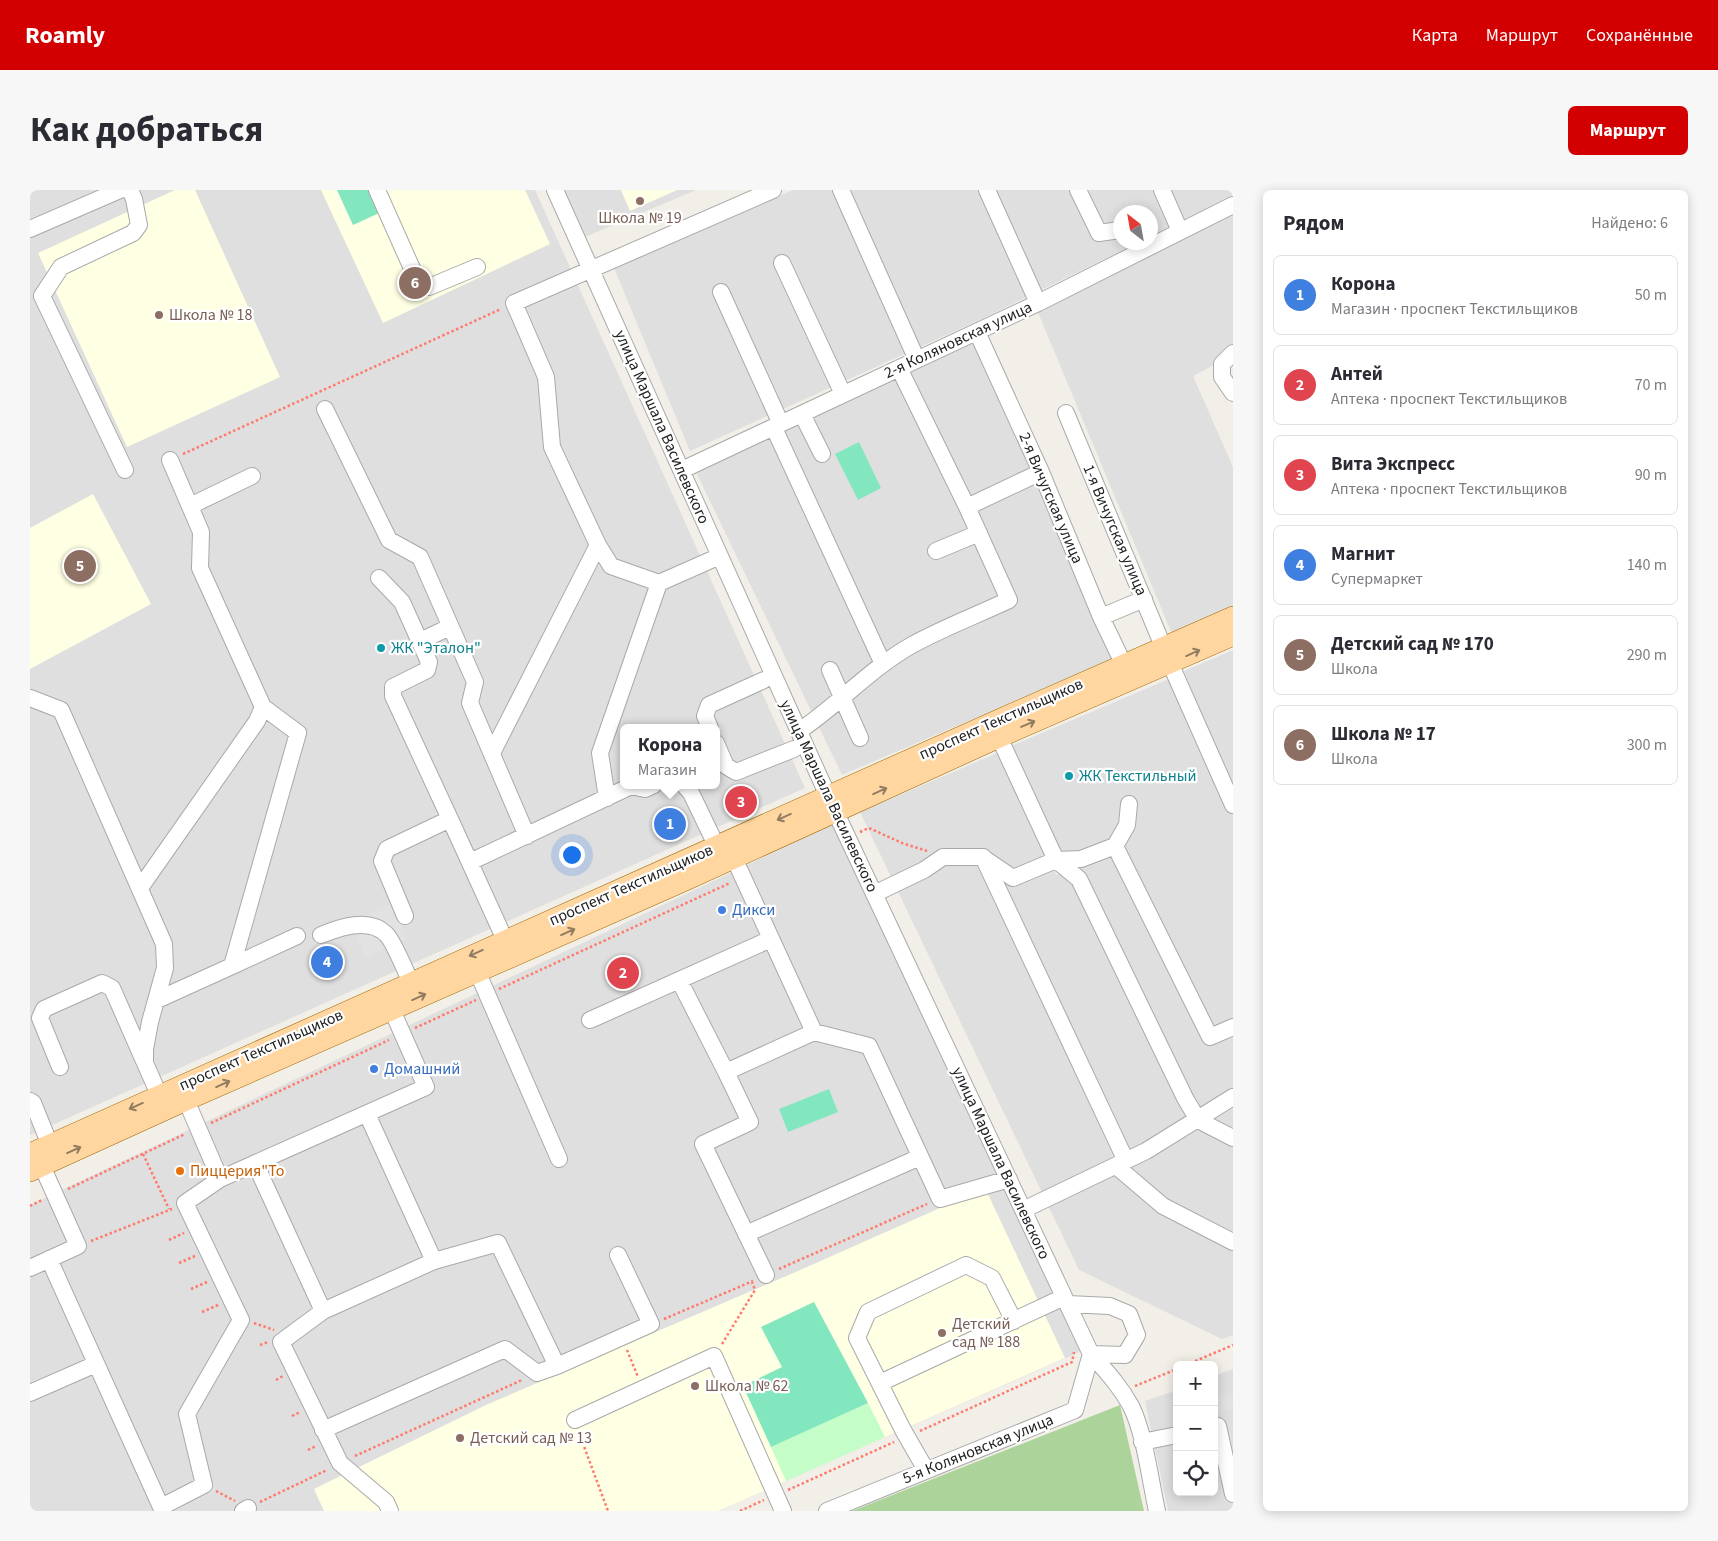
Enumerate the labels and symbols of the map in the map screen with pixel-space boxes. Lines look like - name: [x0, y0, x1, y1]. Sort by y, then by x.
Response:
- marker: Школа № 19: [634, 195, 646, 207]
- north arrow: [1113, 205, 1158, 250]
- place label: Школа № 19: [598, 207, 682, 229]
- pin: 6: [399, 264, 431, 302]
- street label: 2-я Коляновская улица: [880, 296, 1036, 384]
- place label: Школа № 18: [169, 304, 253, 326]
- marker: Школа № 18: [153, 309, 165, 321]
- street label: улица Маршала Василевского: [609, 327, 715, 527]
- street label: 2-я Вичугская улица: [1013, 429, 1089, 567]
- street label: 1-я Вичугская улица: [1077, 461, 1153, 599]
- pin: 5: [64, 547, 96, 585]
- place label: ЖК "Эталон": [391, 637, 481, 659]
- marker: ЖК "Эталон": [375, 642, 387, 654]
- one-way arrow: [1185, 647, 1200, 657]
- street label: проспект Текстильщиков: [916, 673, 1086, 765]
- street label: улица Маршала Василевского: [775, 696, 883, 896]
- one-way arrow: [1020, 719, 1035, 729]
- place label: ЖК Текстильный: [1079, 765, 1197, 787]
- marker: ЖК Текстильный: [1063, 770, 1075, 782]
- pin: 3: [725, 783, 757, 821]
- one-way arrow: [872, 786, 887, 795]
- pin: 1: [654, 805, 686, 843]
- one-way arrow: [777, 812, 792, 822]
- street label: проспект Текстильщиков: [546, 839, 716, 931]
- your location: [559, 842, 585, 868]
- place label: Дикси: [732, 899, 775, 921]
- marker: Дикси: [716, 904, 728, 916]
- one-way arrow: [560, 926, 575, 936]
- pin: 4: [311, 943, 343, 981]
- one-way arrow: [468, 949, 483, 959]
- pin: 2: [607, 954, 639, 992]
- one-way arrow: [411, 992, 426, 1002]
- street label: проспект Текстильщиков: [176, 1004, 346, 1096]
- place label: Домашний: [384, 1058, 460, 1080]
- marker: Домашний: [368, 1063, 380, 1075]
- street label: улица Маршала Василевского: [947, 1063, 1055, 1263]
- one-way arrow: [215, 1079, 230, 1088]
- one-way arrow: [129, 1102, 144, 1111]
- one-way arrow: [66, 1145, 81, 1155]
- place label: Пиццерия"То: [190, 1160, 284, 1182]
- marker: Пиццерия"То: [174, 1165, 186, 1177]
- place label: Детский сад № 188: [952, 1313, 1020, 1353]
- marker: Детский сад № 188: [936, 1327, 948, 1339]
- place label: Школа № 62: [705, 1375, 789, 1397]
- marker: Школа № 62: [689, 1380, 701, 1392]
- street label: 5-я Коляновская улица: [899, 1409, 1057, 1489]
- place label: Детский сад № 13: [470, 1427, 592, 1449]
- marker: Детский сад № 13: [454, 1432, 466, 1444]

